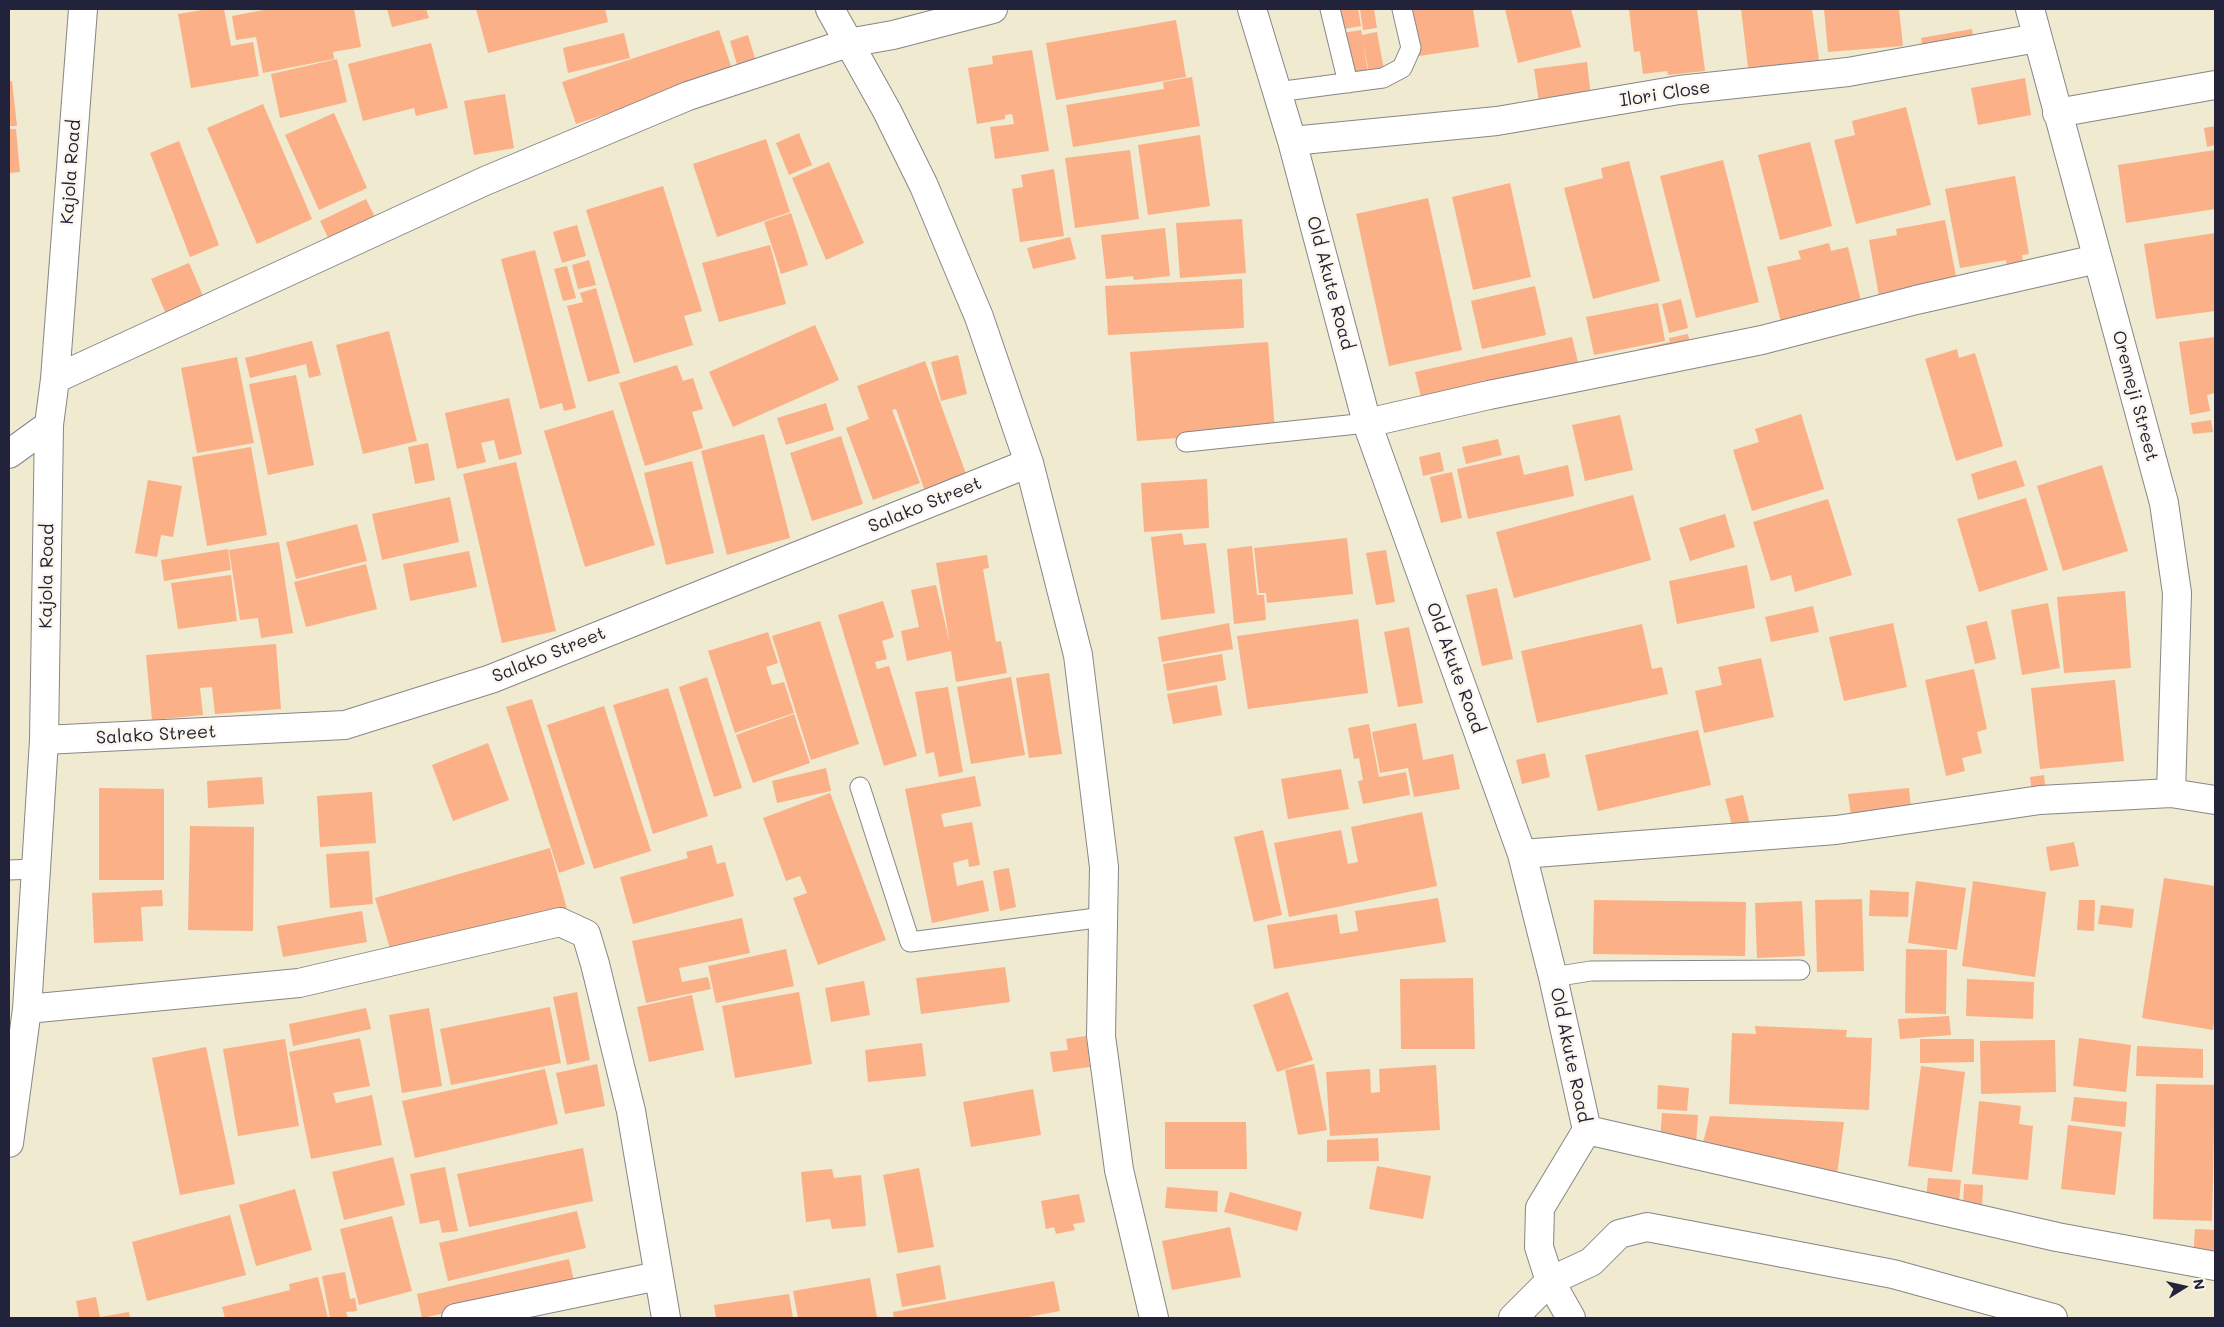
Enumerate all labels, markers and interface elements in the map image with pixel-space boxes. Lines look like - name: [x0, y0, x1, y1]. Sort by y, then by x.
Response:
- street label: Ilori Close: [1618, 76, 1712, 112]
- street label: Kajola Road: [57, 119, 85, 225]
- street label: Old Akute Road: [1302, 214, 1358, 352]
- street label: Oremeji Street: [2107, 328, 2163, 464]
- street label: Salako Street: [865, 472, 985, 538]
- street label: Kajola Road: [35, 523, 59, 629]
- street label: Old Akute Road: [1421, 600, 1489, 736]
- street label: Salako Street: [489, 622, 609, 688]
- street label: Salako Street: [95, 721, 217, 749]
- street label: Old Akute Road: [1545, 986, 1595, 1124]
- north arrow: [2159, 1262, 2209, 1312]
- text: N: [2189, 1277, 2210, 1291]

